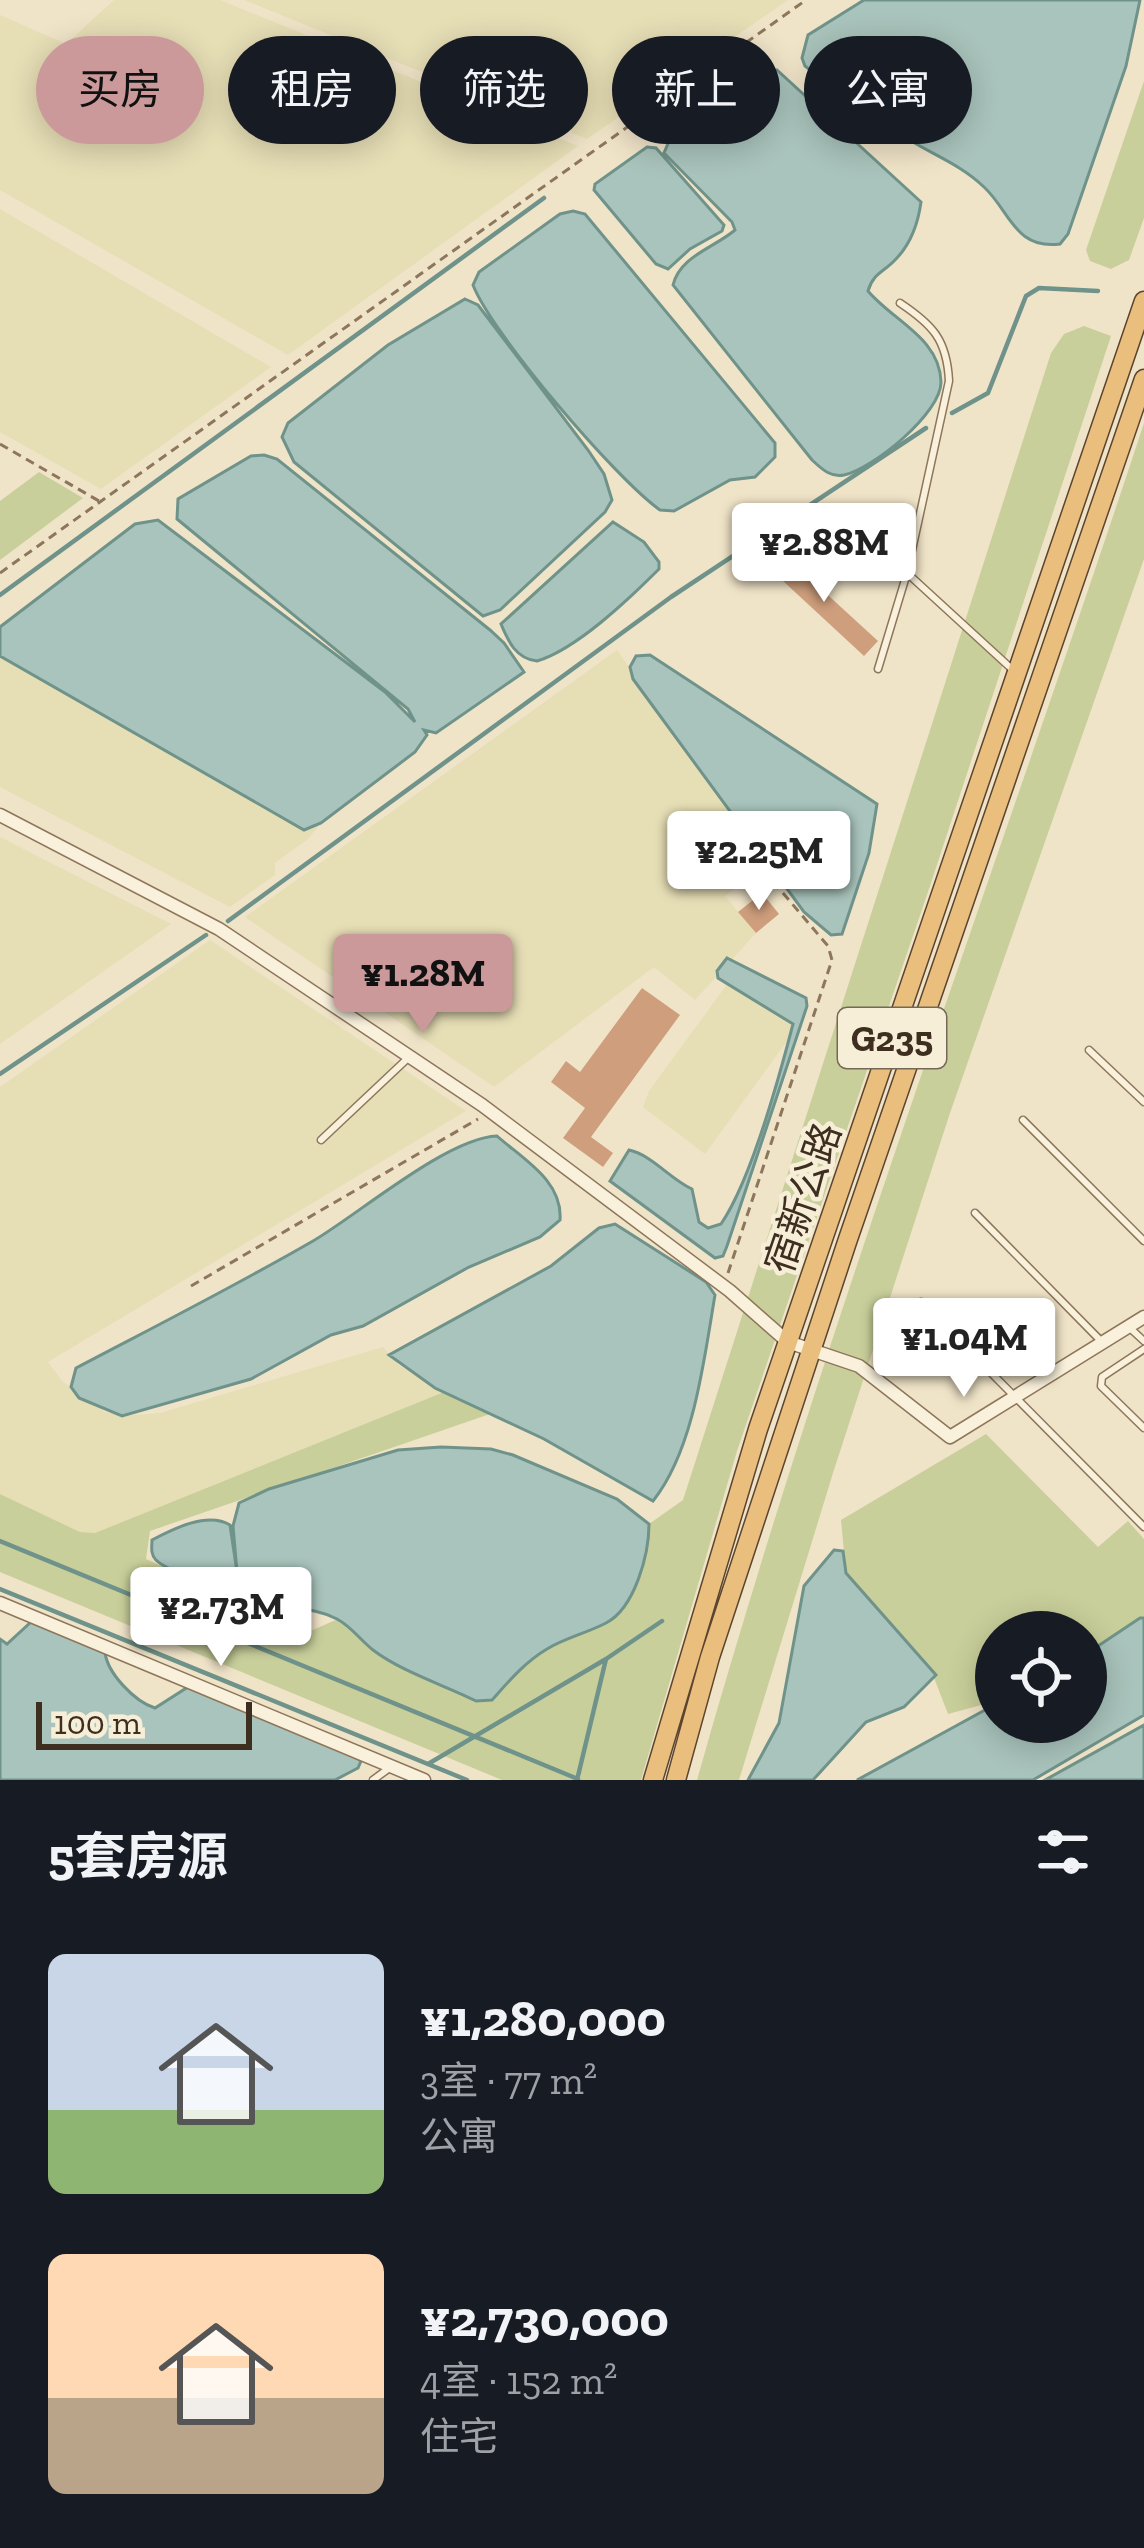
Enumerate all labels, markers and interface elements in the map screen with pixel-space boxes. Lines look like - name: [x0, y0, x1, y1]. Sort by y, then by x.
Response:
- chip: 买房: [36, 36, 204, 144]
- chip: 租房: [228, 36, 396, 144]
- chip: 筛选: [420, 36, 588, 144]
- chip: 新上: [612, 36, 780, 144]
- chip: 公寓: [804, 36, 972, 144]
- pin: ¥2.88M: [726, 503, 922, 605]
- text: ¥2.88M: [759, 518, 889, 565]
- pin: ¥2.25M: [661, 811, 857, 913]
- text: ¥2.25M: [694, 826, 824, 873]
- pin: ¥1.28M: [325, 934, 521, 1036]
- text: ¥1.28M: [361, 949, 485, 996]
- road number: G235: [838, 1008, 946, 1068]
- street label: 宿新公路: [755, 1117, 851, 1279]
- pin: ¥1.04M: [866, 1298, 1062, 1400]
- text: ¥1.04M: [900, 1313, 1028, 1360]
- pin: ¥2.73M: [123, 1567, 319, 1669]
- text: ¥2.73M: [157, 1582, 285, 1629]
- map controls: [975, 1611, 1107, 1743]
- button: locate: [975, 1611, 1107, 1743]
- scale bar: [36, 1696, 252, 1749]
- text: 100 m: [54, 1703, 141, 1742]
- icon: filters: [1030, 1819, 1096, 1885]
- text: 5套房源: [48, 1826, 228, 1887]
- text: ¥1,280,000: [420, 1988, 666, 2049]
- icon: home: [144, 2002, 288, 2146]
- text: 3室 · 77 m²: [420, 2057, 597, 2104]
- text: 公寓: [420, 2113, 498, 2160]
- text: ¥2,730,000: [420, 2288, 669, 2349]
- icon: home: [144, 2302, 288, 2446]
- text: 4室 · 152 m²: [420, 2357, 617, 2404]
- text: 住宅: [420, 2413, 498, 2460]

